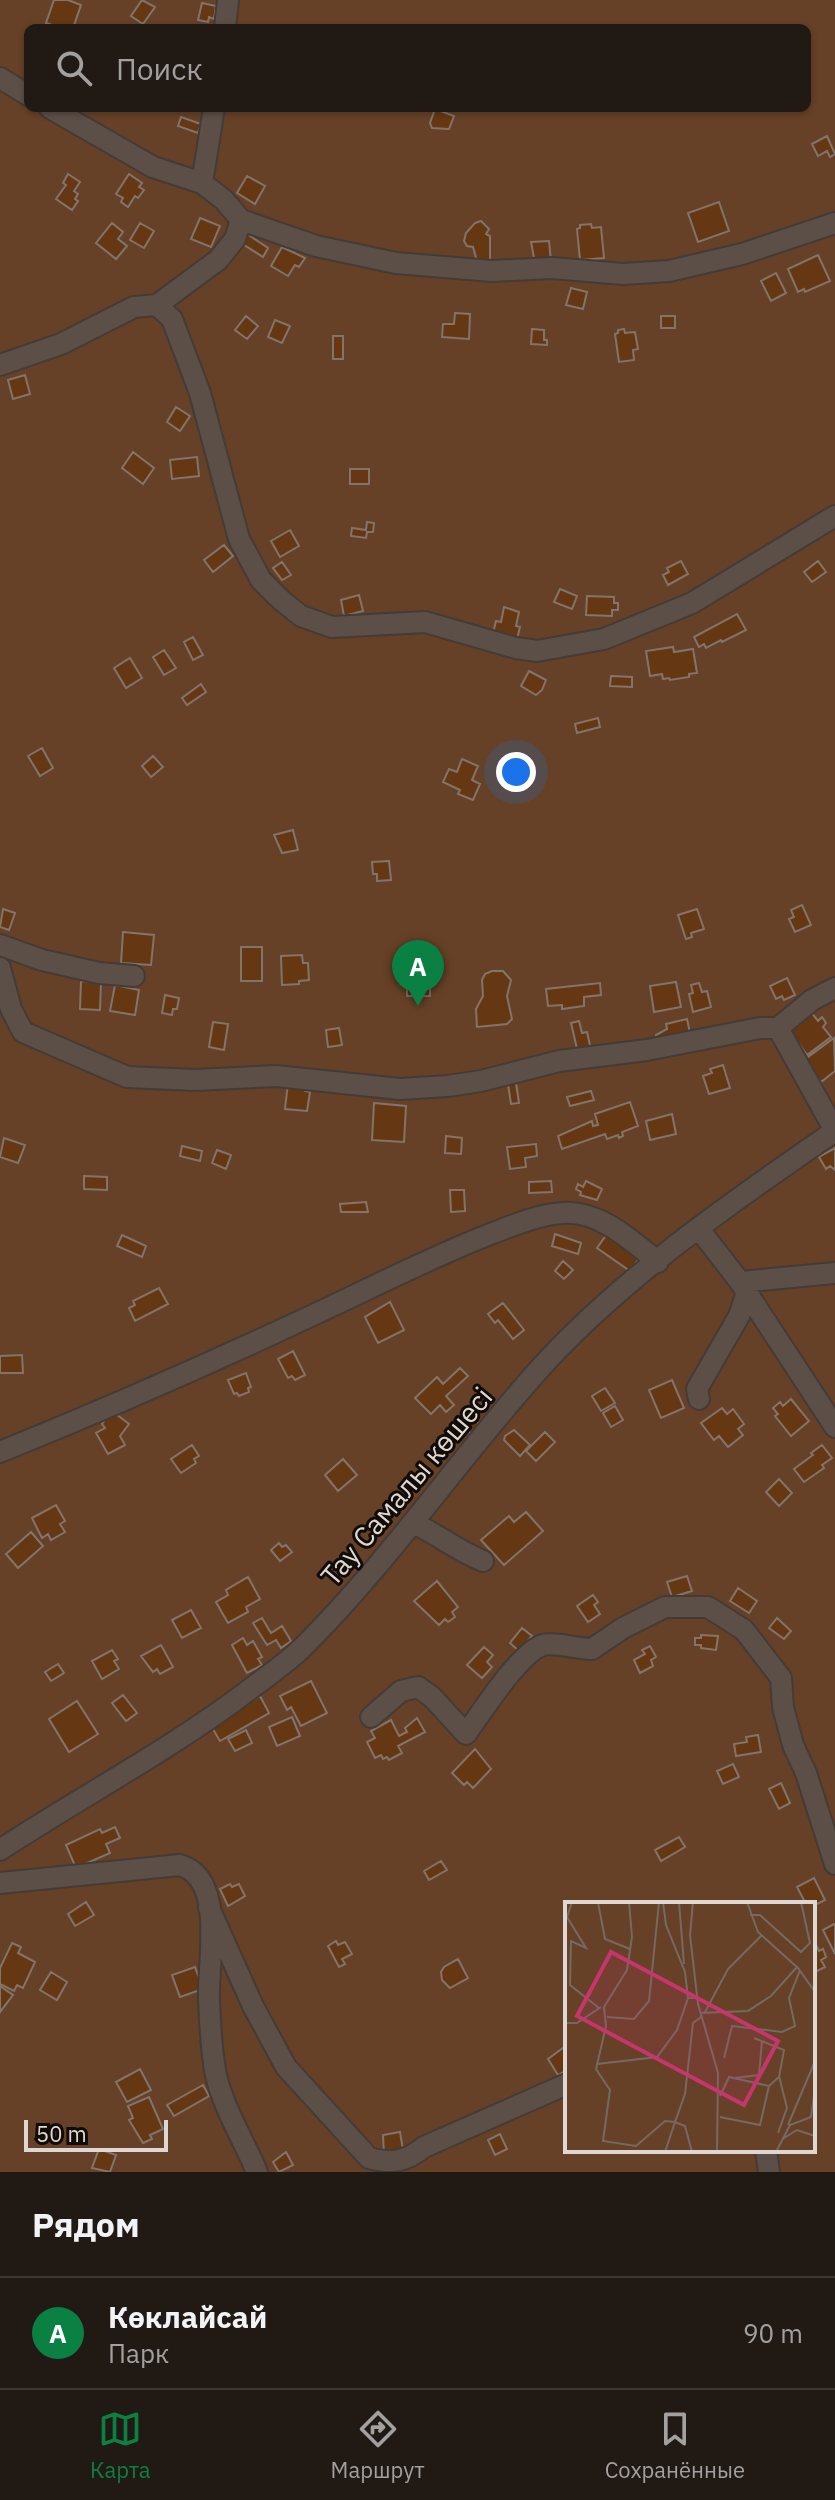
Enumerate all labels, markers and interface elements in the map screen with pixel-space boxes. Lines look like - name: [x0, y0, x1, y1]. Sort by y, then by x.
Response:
- search box: [24, 24, 811, 112]
- icon: search: [52, 46, 96, 90]
- text: Поиск: [116, 49, 203, 88]
- your location: [496, 752, 536, 792]
- pin: A: [392, 940, 444, 1006]
- street label: Тау Самалы көшесі: [312, 1379, 500, 1593]
- inset map: [565, 1902, 815, 2152]
- scale bar: [24, 2116, 168, 2152]
- text: 50 m: [36, 2119, 87, 2148]
- text: Рядом: [32, 2202, 140, 2246]
- text: Көклайсай: [108, 2297, 267, 2336]
- text: A: [49, 2316, 67, 2350]
- text: 90 m: [743, 2316, 803, 2350]
- text: Парк: [108, 2336, 169, 2370]
- tab: Карта: [90, 2407, 151, 2484]
- tab: Маршрут: [331, 2407, 425, 2484]
- tab: Сохранённые: [605, 2407, 745, 2484]

